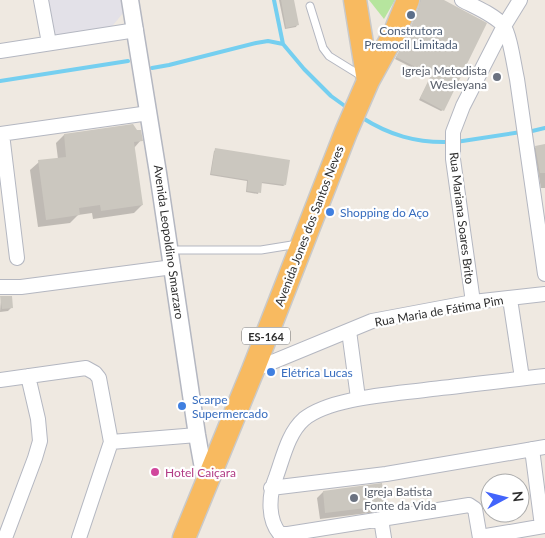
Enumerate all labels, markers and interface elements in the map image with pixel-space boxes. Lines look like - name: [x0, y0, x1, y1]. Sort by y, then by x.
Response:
- marker: Construtora Premocil Limitada: [405, 9, 417, 21]
- place label: Construtora Premocil Limitada: [364, 23, 458, 52]
- place label: Igreja Metodista Wesleyana: [402, 63, 487, 92]
- marker: Igreja Metodista Wesleyana: [491, 71, 503, 83]
- street label: Avenida Jones dos Santos Neves: [271, 144, 347, 308]
- street label: Rua Mariana Soares Brito: [446, 151, 478, 285]
- street label: Avenida Leopoldino Smarzaro: [151, 164, 187, 320]
- place label: Shopping do Aço: [340, 205, 429, 220]
- marker: Shopping do Aço: [324, 206, 336, 218]
- street label: Rua Maria de Fátima Pim: [374, 292, 505, 330]
- road number: ES-164: [242, 328, 290, 344]
- place label: Elétrica Lucas: [281, 365, 353, 380]
- marker: Elétrica Lucas: [265, 366, 277, 378]
- place label: Scarpe Supermercado: [192, 392, 268, 421]
- marker: Scarpe Supermercado: [176, 400, 188, 412]
- place label: Hotel Caiçara: [165, 465, 236, 480]
- marker: Hotel Caiçara: [149, 466, 161, 478]
- north arrow: [480, 473, 530, 523]
- place label: Igreja Batista Fonte da Vida: [364, 484, 436, 513]
- text: N: [509, 490, 527, 503]
- marker: Igreja Batista Fonte da Vida: [348, 492, 360, 504]

